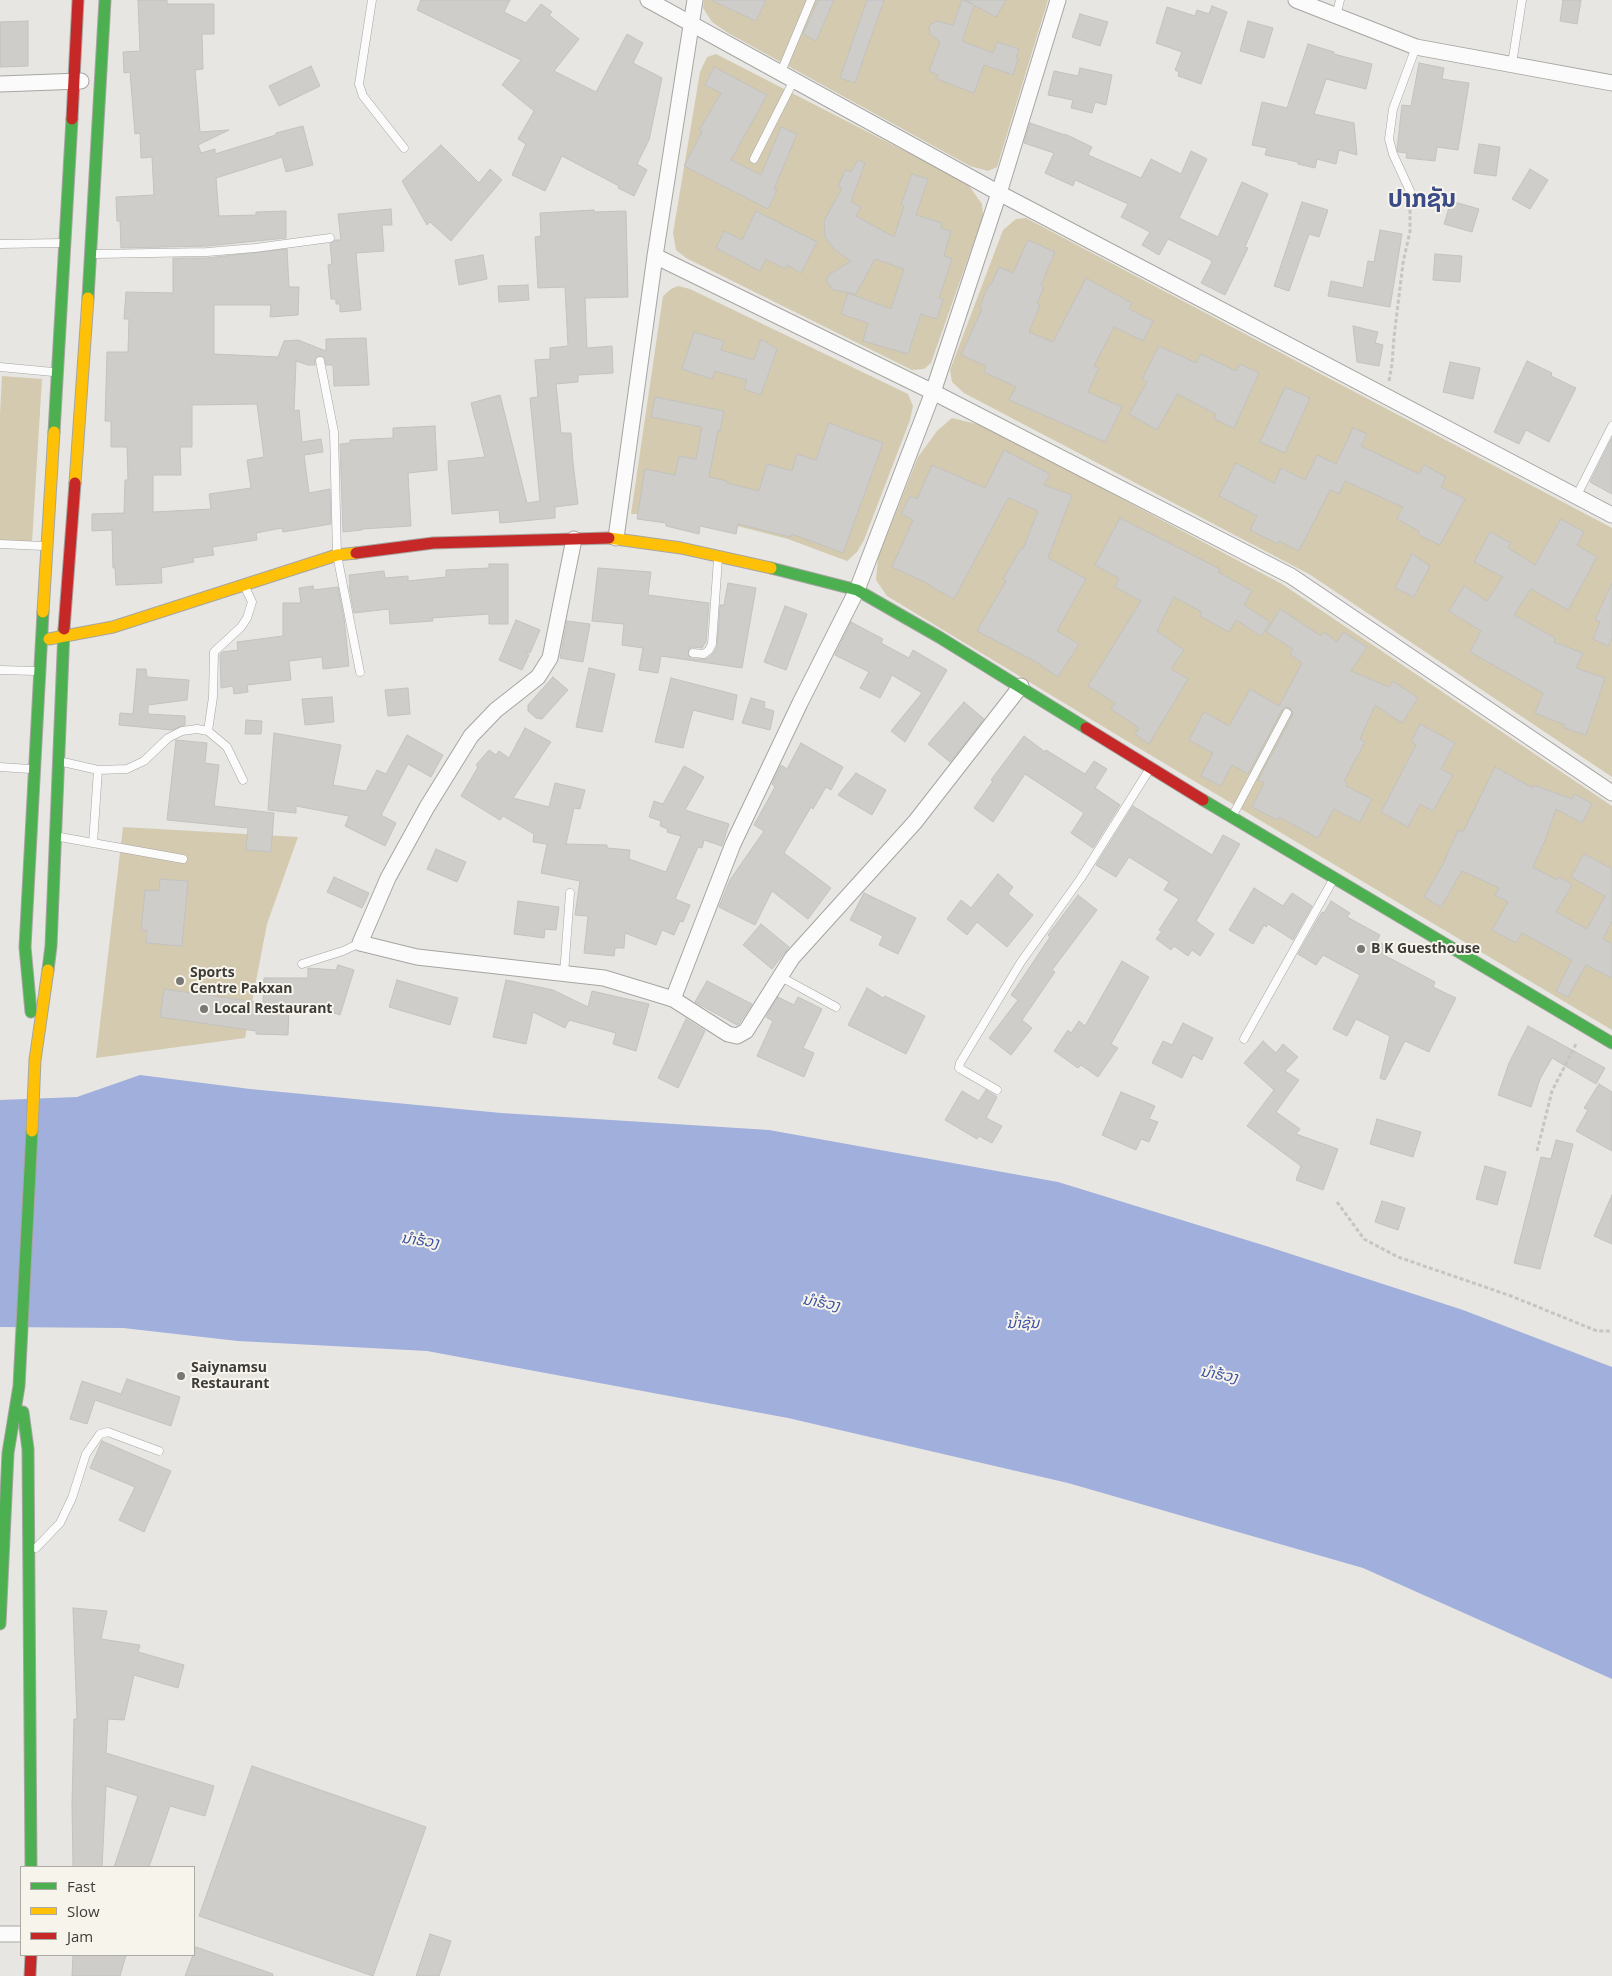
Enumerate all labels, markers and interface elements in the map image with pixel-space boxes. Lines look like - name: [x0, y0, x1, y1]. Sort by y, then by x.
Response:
- district label: ປາກຊັນ: [1388, 186, 1456, 214]
- place label: B K Guesthouse: [1371, 941, 1480, 957]
- marker: B K Guesthouse: [1355, 943, 1367, 955]
- place label: Sports Centre Pakxan: [190, 965, 292, 998]
- marker: Sports Centre Pakxan: [174, 975, 186, 987]
- place label: Local Restaurant: [214, 1001, 332, 1017]
- marker: Local Restaurant: [198, 1003, 210, 1015]
- water label: ນຳ້ຮວງ: [400, 1229, 440, 1253]
- water label: ນຳ້ຮວງ: [801, 1291, 841, 1315]
- water label: ນ້ຳຊັນ: [1007, 1315, 1039, 1333]
- place label: Saiynamsu Restaurant: [191, 1360, 269, 1392]
- water label: ນຳ້ຮວງ: [1199, 1363, 1239, 1387]
- marker: Saiynamsu Restaurant: [175, 1370, 187, 1382]
- legend: [20, 1866, 195, 1956]
- text: Fast: [67, 1876, 96, 1896]
- text: Slow: [67, 1901, 100, 1921]
- text: Jam: [67, 1926, 93, 1946]

